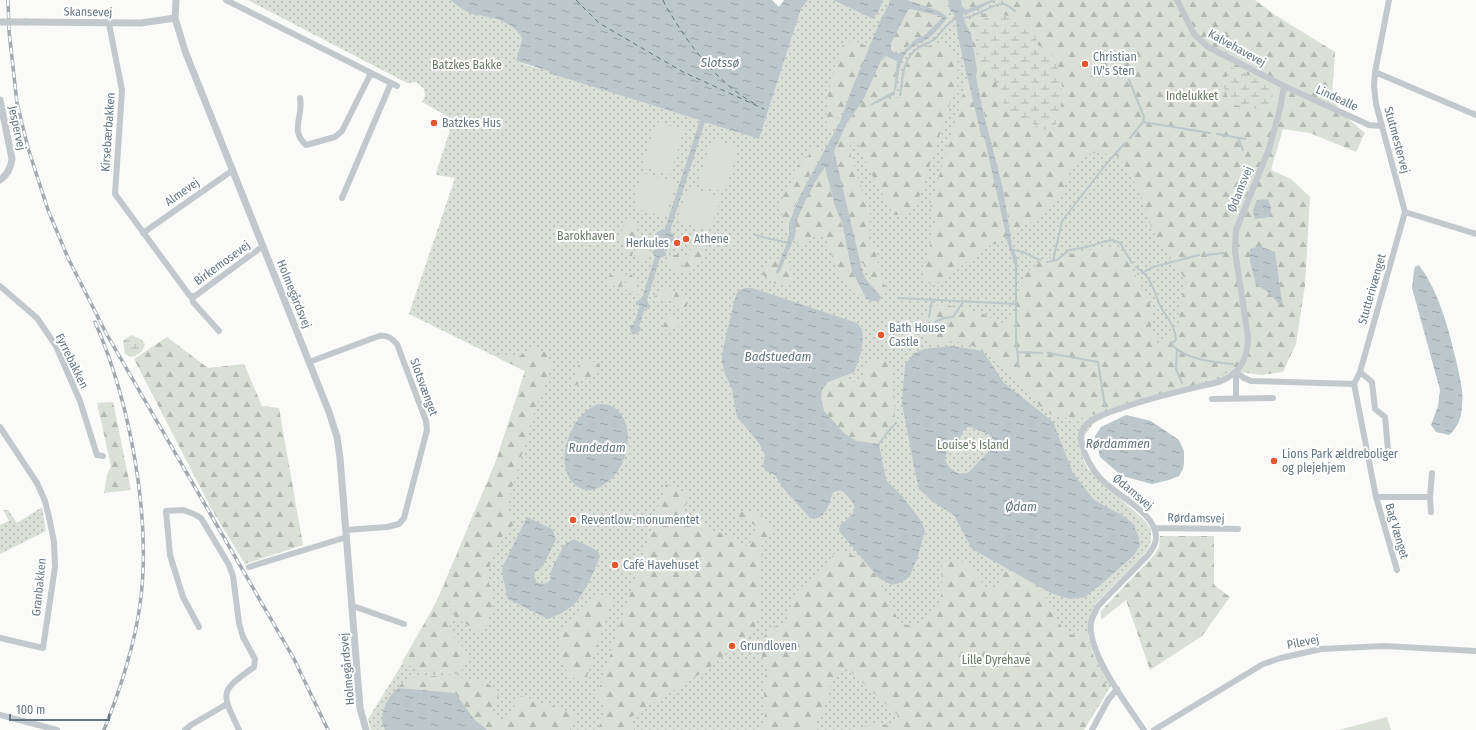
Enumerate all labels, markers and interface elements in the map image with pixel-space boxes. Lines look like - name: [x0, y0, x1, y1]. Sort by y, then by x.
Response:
- street label: Skansevej: [63, 5, 113, 19]
- street label: Kalvehavevej: [1206, 26, 1268, 70]
- place label: Christian IV's Sten: [1093, 50, 1137, 78]
- water label: Slotssø: [700, 55, 739, 70]
- park label: Batzkes Bakke: [432, 58, 502, 72]
- marker: Christian IV's Sten: [1080, 59, 1090, 69]
- street label: Lindealle: [1314, 82, 1360, 114]
- park label: Indelukket: [1166, 89, 1218, 103]
- street label: Kirsebærbakken: [98, 92, 118, 172]
- street label: Jespervej: [5, 104, 29, 152]
- street label: Stutmestervej: [1381, 105, 1413, 175]
- place label: Batzkes Hus: [442, 116, 501, 130]
- marker: Batzkes Hus: [429, 118, 439, 128]
- street label: Ødamsvej: [1224, 164, 1256, 214]
- street label: Almevej: [162, 175, 202, 209]
- park label: Barokhaven: [557, 229, 615, 243]
- place label: Athene: [694, 232, 729, 246]
- marker: Athene: [681, 234, 691, 244]
- place label: Herkules: [626, 236, 669, 250]
- street label: Birkemosevej: [191, 238, 253, 288]
- marker: Herkules: [672, 238, 682, 248]
- street label: Stutterivænget: [1355, 252, 1389, 326]
- street label: Holmegårdsvej: [274, 258, 314, 330]
- place label: Bath House Castle: [889, 321, 945, 349]
- marker: Bath House Castle: [876, 330, 886, 340]
- street label: Fyrrebakken: [53, 331, 91, 391]
- water label: Badstuedam: [745, 349, 812, 364]
- street label: Slotsvænget: [407, 356, 441, 418]
- water label: Rørdammen: [1086, 436, 1150, 451]
- park label: Louise's Island: [937, 438, 1009, 452]
- water label: Rundedam: [568, 440, 626, 455]
- place label: Lions Park ældreboliger og plejehjem: [1282, 447, 1399, 475]
- marker: Lions Park ældreboliger og plejehjem: [1269, 456, 1279, 466]
- street label: Ødamsvej: [1110, 471, 1156, 513]
- water label: Ødam: [1005, 499, 1037, 514]
- street label: Bag Vænget: [1382, 502, 1412, 561]
- street label: Rørdamsvej: [1167, 511, 1225, 525]
- place label: Reventlow-monumentet: [581, 513, 700, 527]
- marker: Reventlow-monumentet: [568, 515, 578, 525]
- street label: Granbakken: [29, 557, 49, 617]
- place label: Café Havehuset: [623, 558, 699, 572]
- marker: Café Havehuset: [610, 560, 620, 570]
- street label: Holmegårdsvej: [337, 632, 357, 706]
- street label: Pilevej: [1286, 632, 1320, 652]
- place label: Grundloven: [740, 639, 797, 653]
- marker: Grundloven: [727, 641, 737, 651]
- park label: Lille Dyrehave: [962, 653, 1030, 667]
- scale bar: [10, 696, 109, 722]
- text: 100 m: [16, 703, 45, 717]

